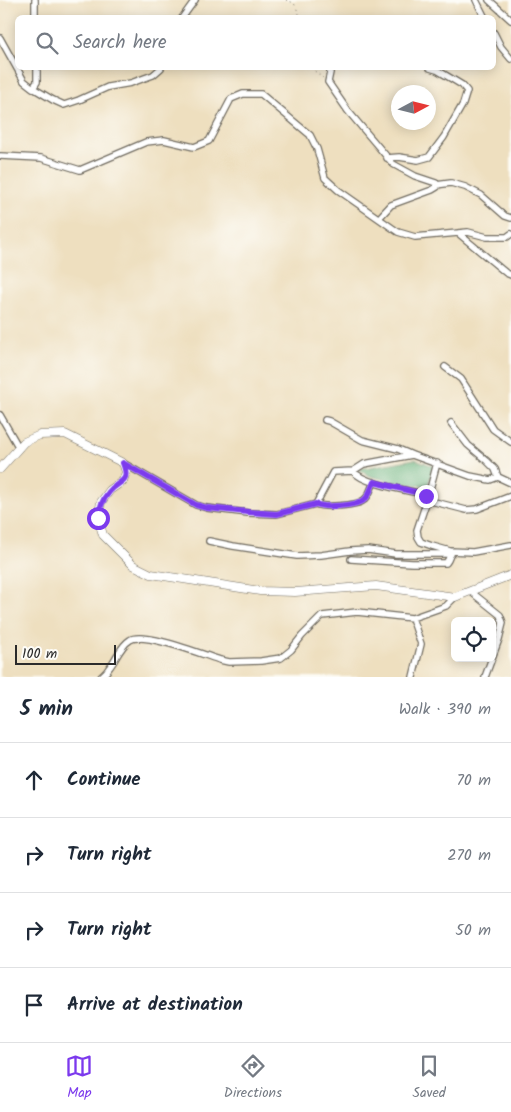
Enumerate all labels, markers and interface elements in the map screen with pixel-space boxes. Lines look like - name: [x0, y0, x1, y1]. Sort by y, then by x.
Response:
- search box: [15, 15, 496, 70]
- text: Search here: [73, 28, 167, 58]
- icon: search: [33, 29, 61, 57]
- north arrow: [391, 85, 436, 130]
- route end: [415, 485, 438, 508]
- route start: [87, 507, 110, 530]
- map controls: [451, 617, 496, 662]
- button: locate: [451, 617, 496, 662]
- scale bar: [15, 642, 116, 665]
- text: 100 m: [22, 643, 57, 665]
- text: 5 min: [20, 693, 73, 726]
- text: Walk · 390 m: [399, 697, 491, 722]
- text: Continue: [67, 765, 140, 795]
- icon: ahead: [20, 766, 48, 794]
- text: 70 m: [456, 768, 491, 793]
- text: Turn right: [67, 840, 152, 870]
- icon: right: [20, 841, 48, 869]
- text: 270 m: [447, 843, 491, 868]
- text: Turn right: [67, 915, 152, 945]
- icon: right: [20, 916, 48, 944]
- text: 50 m: [455, 918, 491, 943]
- text: Arrive at destination: [67, 990, 243, 1020]
- icon: arrive: [20, 991, 48, 1019]
- tab: Map: [65, 1052, 93, 1104]
- tab: Directions: [224, 1052, 282, 1104]
- tab: Saved: [412, 1052, 446, 1104]

